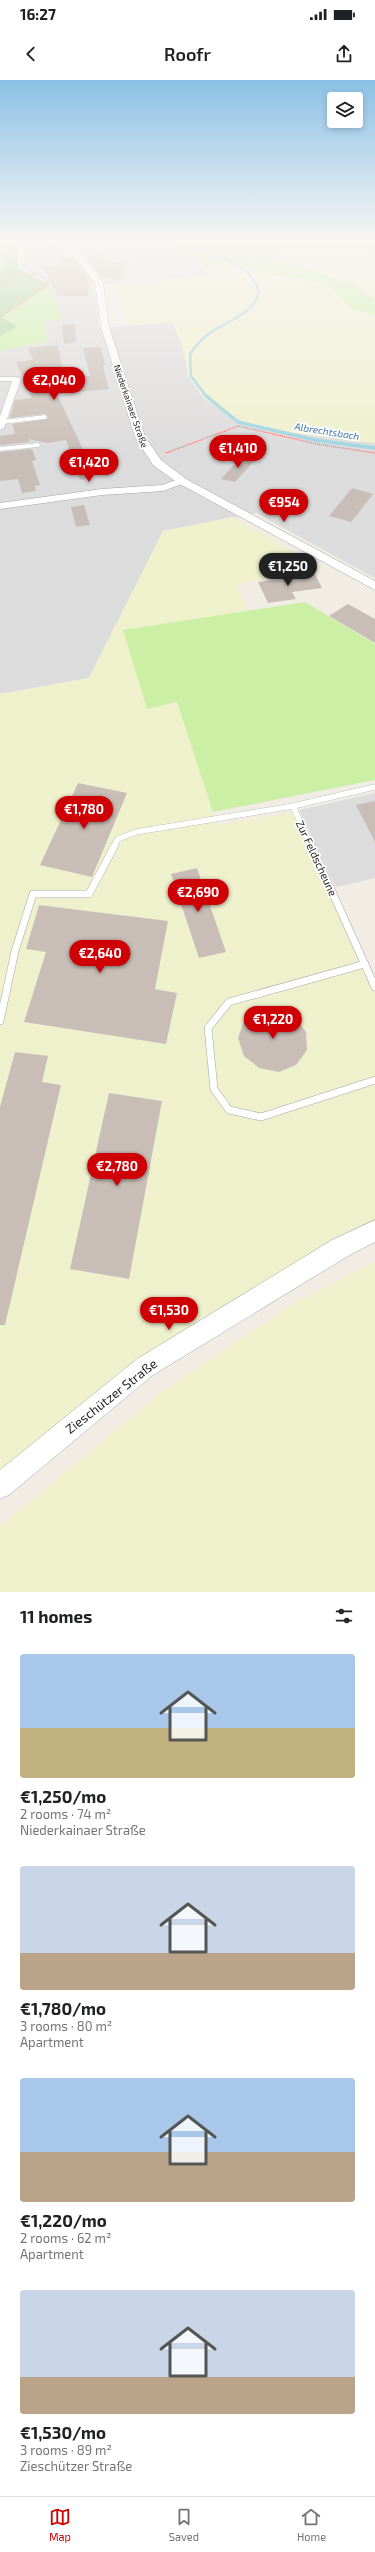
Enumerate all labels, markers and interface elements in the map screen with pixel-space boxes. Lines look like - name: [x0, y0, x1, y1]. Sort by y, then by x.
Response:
- text: 16:27: [20, 5, 56, 23]
- icon: back: [20, 43, 42, 65]
- text: Roofr: [164, 43, 211, 65]
- icon: share: [333, 43, 355, 65]
- map controls: [327, 92, 363, 128]
- button: layers: [327, 92, 363, 128]
- street label: Niederkainaer Straße: [112, 363, 150, 449]
- pin: €2,040: [21, 367, 87, 401]
- text: €2,040: [32, 372, 76, 388]
- water label: Albrechtsbach: [293, 420, 361, 442]
- pin: €1,410: [205, 435, 271, 469]
- text: €1,410: [218, 440, 258, 456]
- pin: €1,420: [56, 449, 122, 483]
- text: €1,420: [68, 454, 110, 470]
- pin: €954: [260, 489, 308, 523]
- text: €954: [268, 494, 300, 510]
- pin: €1,250: [255, 553, 321, 587]
- text: €1,250: [268, 558, 308, 574]
- pin: €1,780: [51, 796, 117, 830]
- text: €1,780: [64, 801, 104, 817]
- street label: Zur Feldscheune: [294, 818, 340, 898]
- pin: €2,690: [165, 879, 231, 913]
- text: €2,690: [177, 884, 219, 900]
- pin: €2,640: [67, 940, 133, 974]
- text: €2,640: [78, 945, 122, 961]
- pin: €1,220: [240, 1006, 306, 1040]
- text: €1,220: [253, 1011, 293, 1027]
- pin: €2,780: [84, 1153, 150, 1187]
- text: €2,780: [96, 1158, 138, 1174]
- pin: €1,530: [136, 1297, 202, 1331]
- text: €1,530: [149, 1302, 189, 1318]
- street label: Zieschützer Straße: [62, 1355, 160, 1437]
- icon: filters: [333, 1605, 355, 1627]
- text: 11 homes: [20, 1606, 92, 1626]
- icon: home: [152, 1680, 224, 1752]
- text: €1,250/mo: [20, 1786, 106, 1806]
- text: 2 rooms · 74 m²: [20, 1806, 111, 1822]
- text: Niederkainaer Straße: [20, 1822, 146, 1838]
- icon: home: [152, 1892, 224, 1964]
- text: €1,780/mo: [20, 1998, 106, 2018]
- text: 3 rooms · 80 m²: [20, 2018, 112, 2034]
- text: Apartment: [20, 2034, 84, 2050]
- icon: home: [152, 2104, 224, 2176]
- text: €1,220/mo: [20, 2210, 107, 2230]
- text: 2 rooms · 62 m²: [20, 2230, 111, 2246]
- text: Apartment: [20, 2246, 84, 2262]
- icon: home: [152, 2316, 224, 2388]
- text: €1,530/mo: [20, 2422, 106, 2442]
- text: 3 rooms · 89 m²: [20, 2442, 112, 2458]
- text: Zieschützer Straße: [20, 2458, 132, 2474]
- tab: Map: [49, 2506, 71, 2543]
- tab: Saved: [169, 2506, 199, 2543]
- tab: Home: [297, 2506, 326, 2543]

